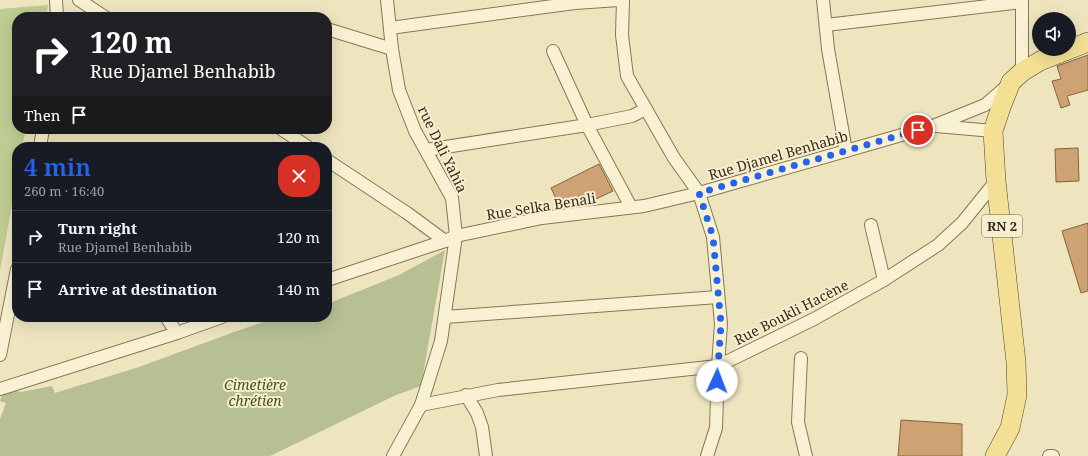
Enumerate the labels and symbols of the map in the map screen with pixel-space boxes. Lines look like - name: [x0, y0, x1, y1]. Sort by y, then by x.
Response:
- street label: rue Dali Yahia: [414, 103, 472, 196]
- pin: [901, 113, 935, 147]
- street label: Rue Djamel Benhabib: [706, 126, 850, 184]
- street label: Rue Selka Benali: [485, 188, 598, 224]
- road number: RN 2: [982, 215, 1022, 237]
- street label: Rue Boukli Hacène: [731, 275, 851, 349]
- position arrow: [696, 360, 738, 402]
- park label: Cimetière chrétien: [224, 375, 286, 410]

